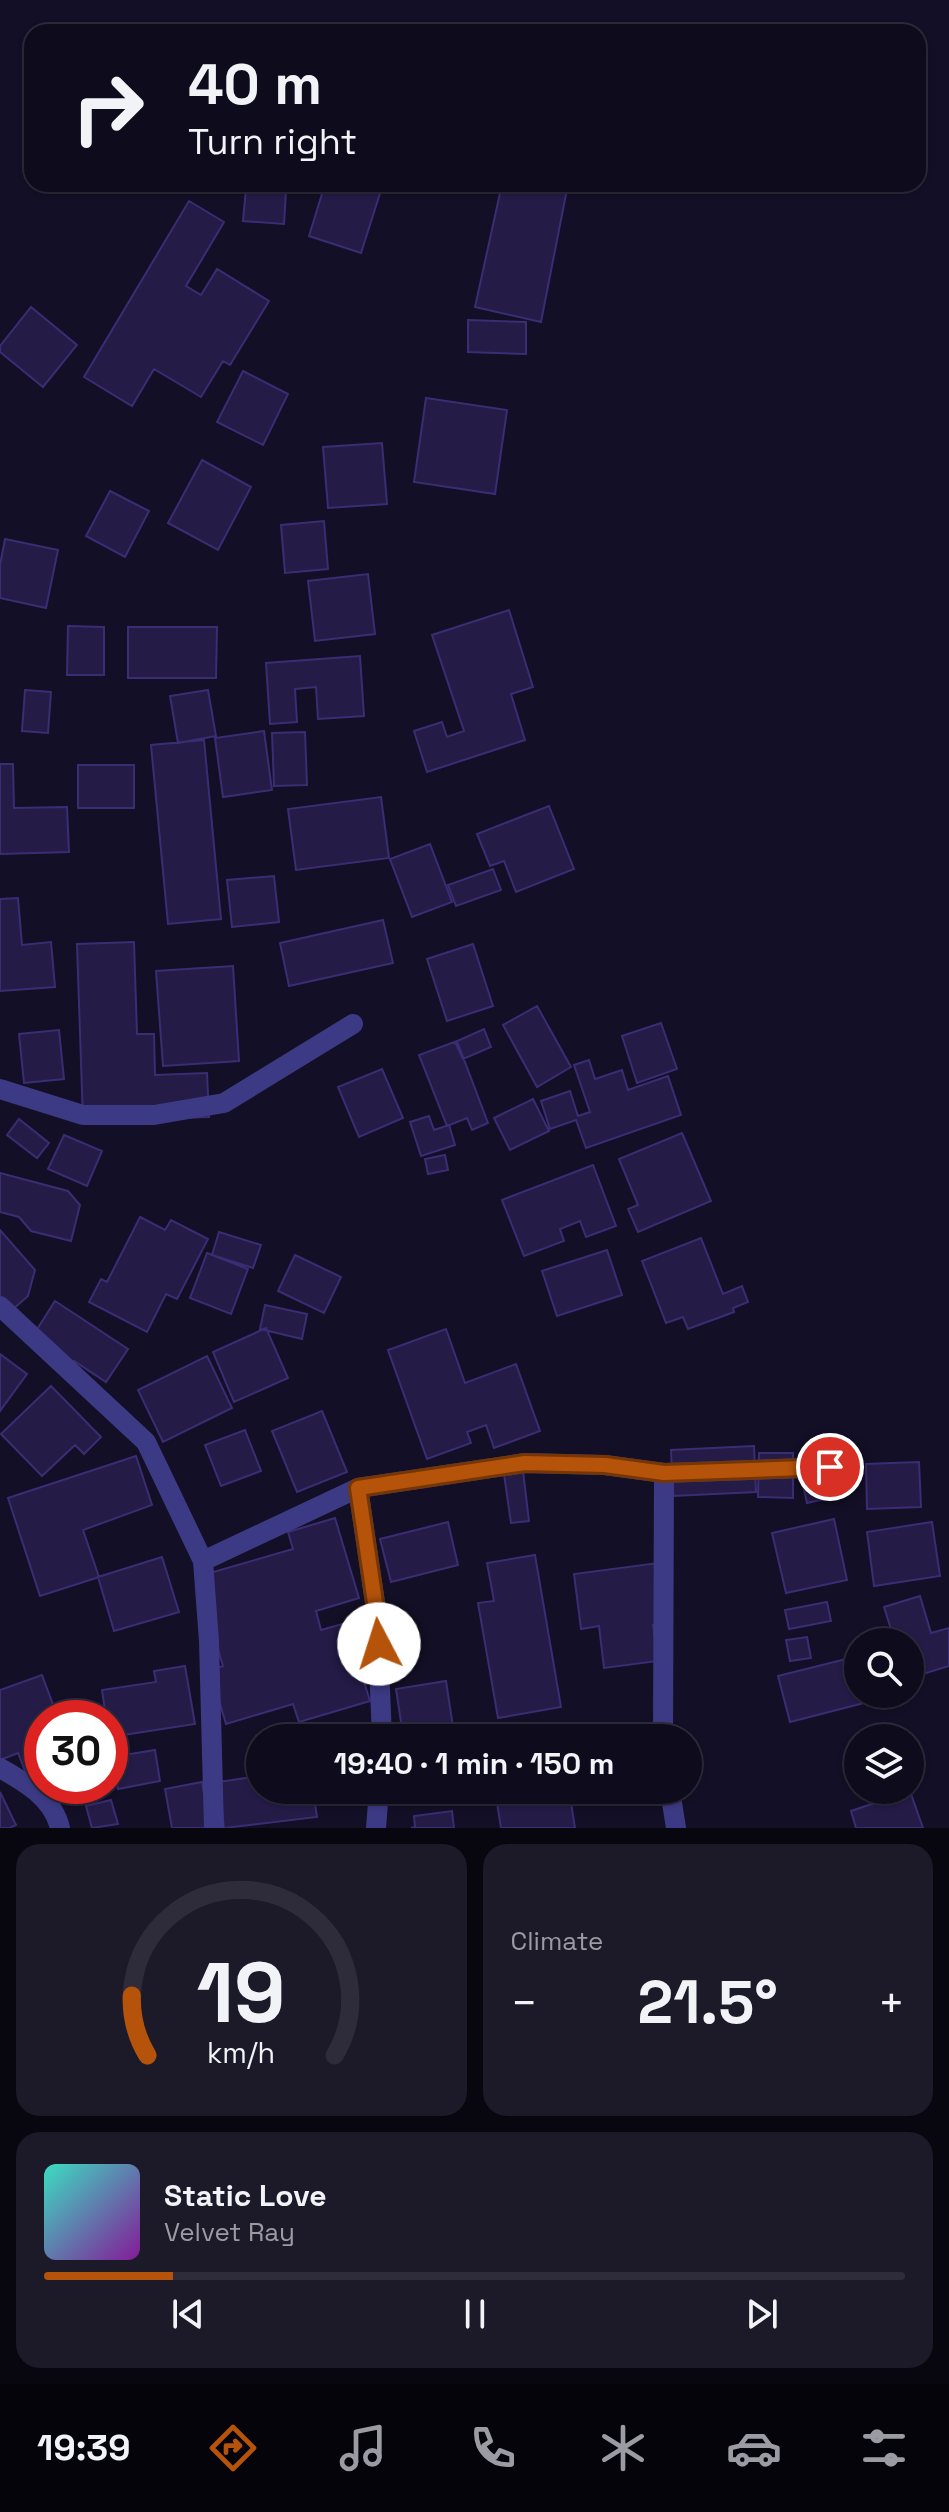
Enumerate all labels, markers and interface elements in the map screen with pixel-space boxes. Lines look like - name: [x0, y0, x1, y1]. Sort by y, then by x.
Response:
- text: 40 m: [188, 49, 322, 120]
- icon: right: [56, 56, 160, 160]
- text: Turn right: [188, 119, 357, 165]
- pin: [796, 1433, 864, 1501]
- icon: arrive: [808, 1445, 852, 1489]
- position arrow: [337, 1602, 421, 1686]
- map controls: [844, 1628, 924, 1804]
- button: search: [844, 1628, 924, 1708]
- speed limit sign: 30: [24, 1700, 128, 1804]
- button: layers: [844, 1724, 924, 1804]
- text: 19:40 · 1 min · 150 m: [334, 1744, 614, 1783]
- text: Climate: [511, 1924, 603, 1958]
- text: 19: [197, 1940, 286, 2046]
- text: 21.5°: [638, 1964, 778, 2041]
- text: −: [511, 1975, 538, 2031]
- text: +: [878, 1975, 905, 2031]
- text: km/h: [207, 2035, 275, 2071]
- text: Static Love: [164, 2176, 327, 2215]
- text: Velvet Ray: [164, 2215, 295, 2249]
- icon: previous: [166, 2292, 210, 2336]
- icon: pause: [453, 2292, 497, 2336]
- icon: next: [740, 2292, 784, 2336]
- icon: directions: [205, 2420, 261, 2476]
- icon: music: [335, 2420, 391, 2476]
- icon: phone: [465, 2420, 521, 2476]
- icon: climate: [595, 2420, 651, 2476]
- icon: car: [726, 2420, 782, 2476]
- icon: filters: [856, 2420, 912, 2476]
- text: 19:39: [37, 2425, 131, 2471]

